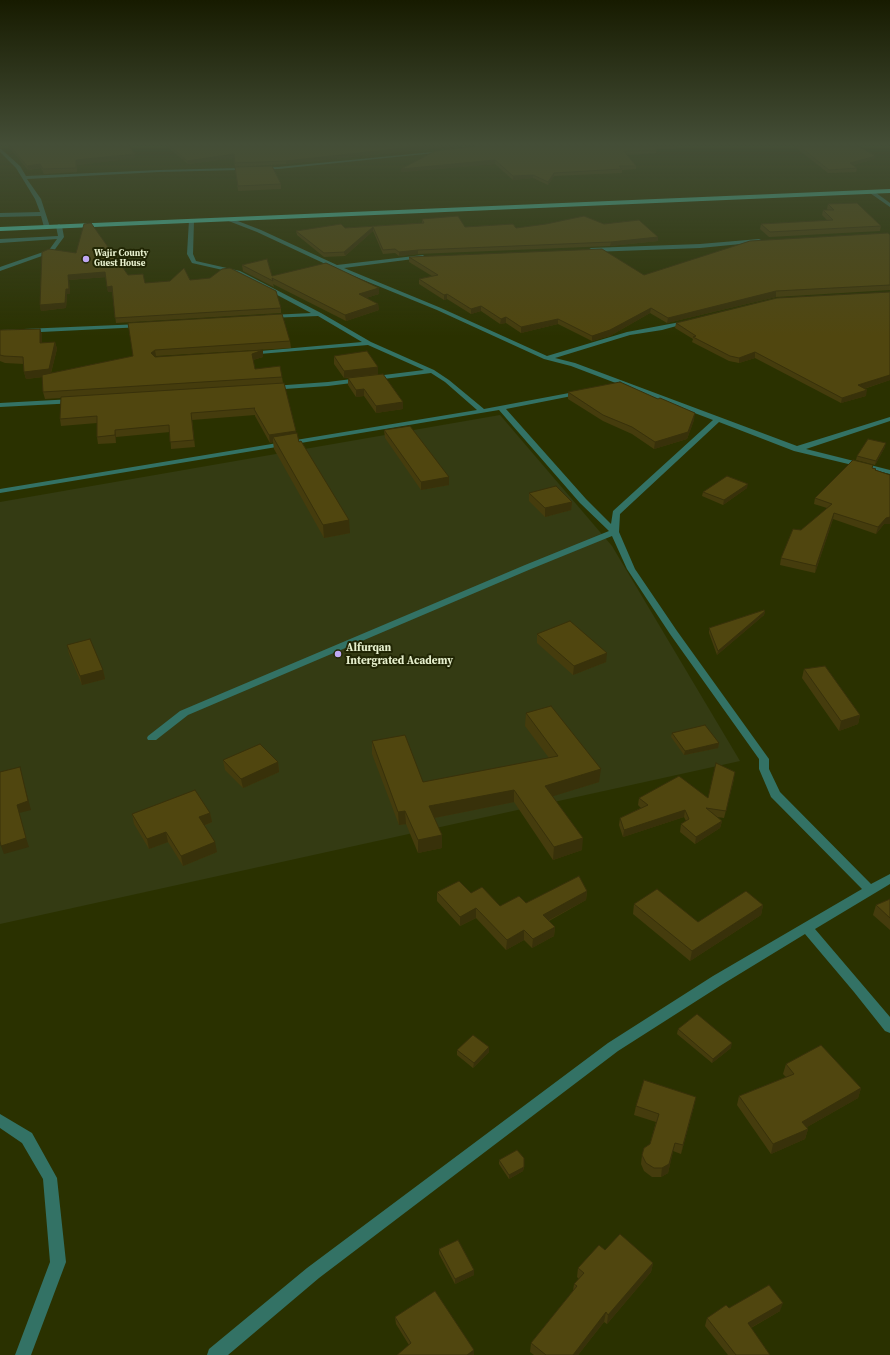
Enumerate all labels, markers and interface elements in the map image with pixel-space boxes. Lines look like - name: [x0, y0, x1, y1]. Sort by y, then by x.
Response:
- place label: Wajir County Guest House: [94, 249, 148, 270]
- marker: Wajir County Guest House: [81, 254, 91, 264]
- place label: Alfurqan Intergrated Academy: [346, 641, 453, 667]
- marker: Alfurqan Intergrated Academy: [333, 649, 343, 659]

